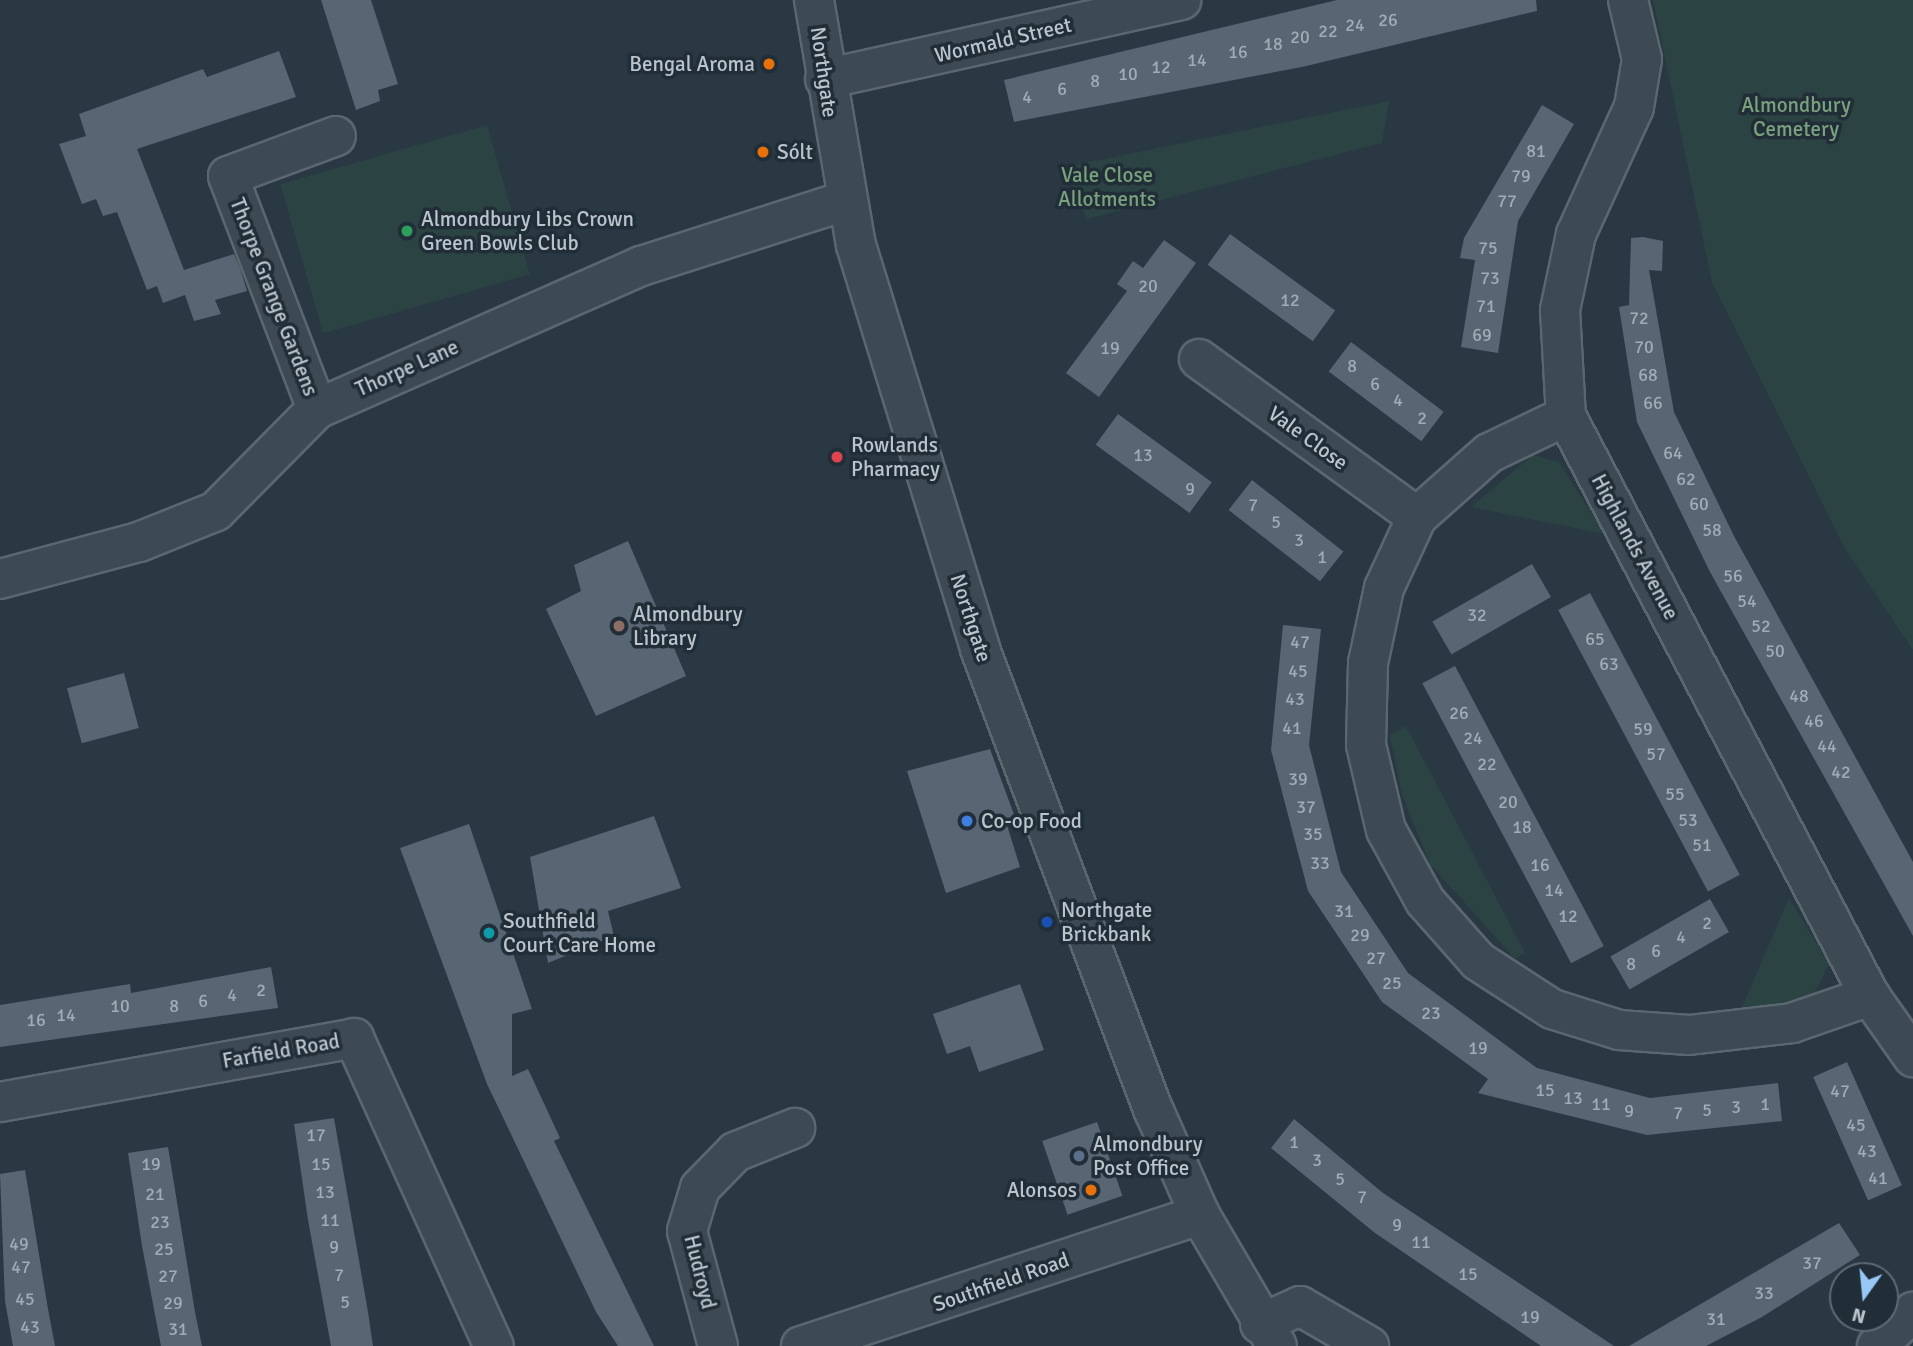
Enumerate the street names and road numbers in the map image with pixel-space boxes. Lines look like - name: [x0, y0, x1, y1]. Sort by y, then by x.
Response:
- street label: Wormald Street: [932, 12, 1074, 68]
- street label: Northgate: [805, 25, 843, 119]
- street label: Thorpe Grange Gardens: [225, 194, 323, 400]
- street label: Thorpe Lane: [352, 334, 462, 402]
- street label: Vale Close: [1263, 401, 1353, 475]
- street label: Highlands Avenue: [1586, 470, 1684, 624]
- street label: Northgate: [945, 571, 997, 665]
- street label: Farfield Road: [220, 1028, 342, 1074]
- street label: Hudroyd: [679, 1232, 721, 1312]
- street label: Southfield Road: [930, 1247, 1072, 1317]

